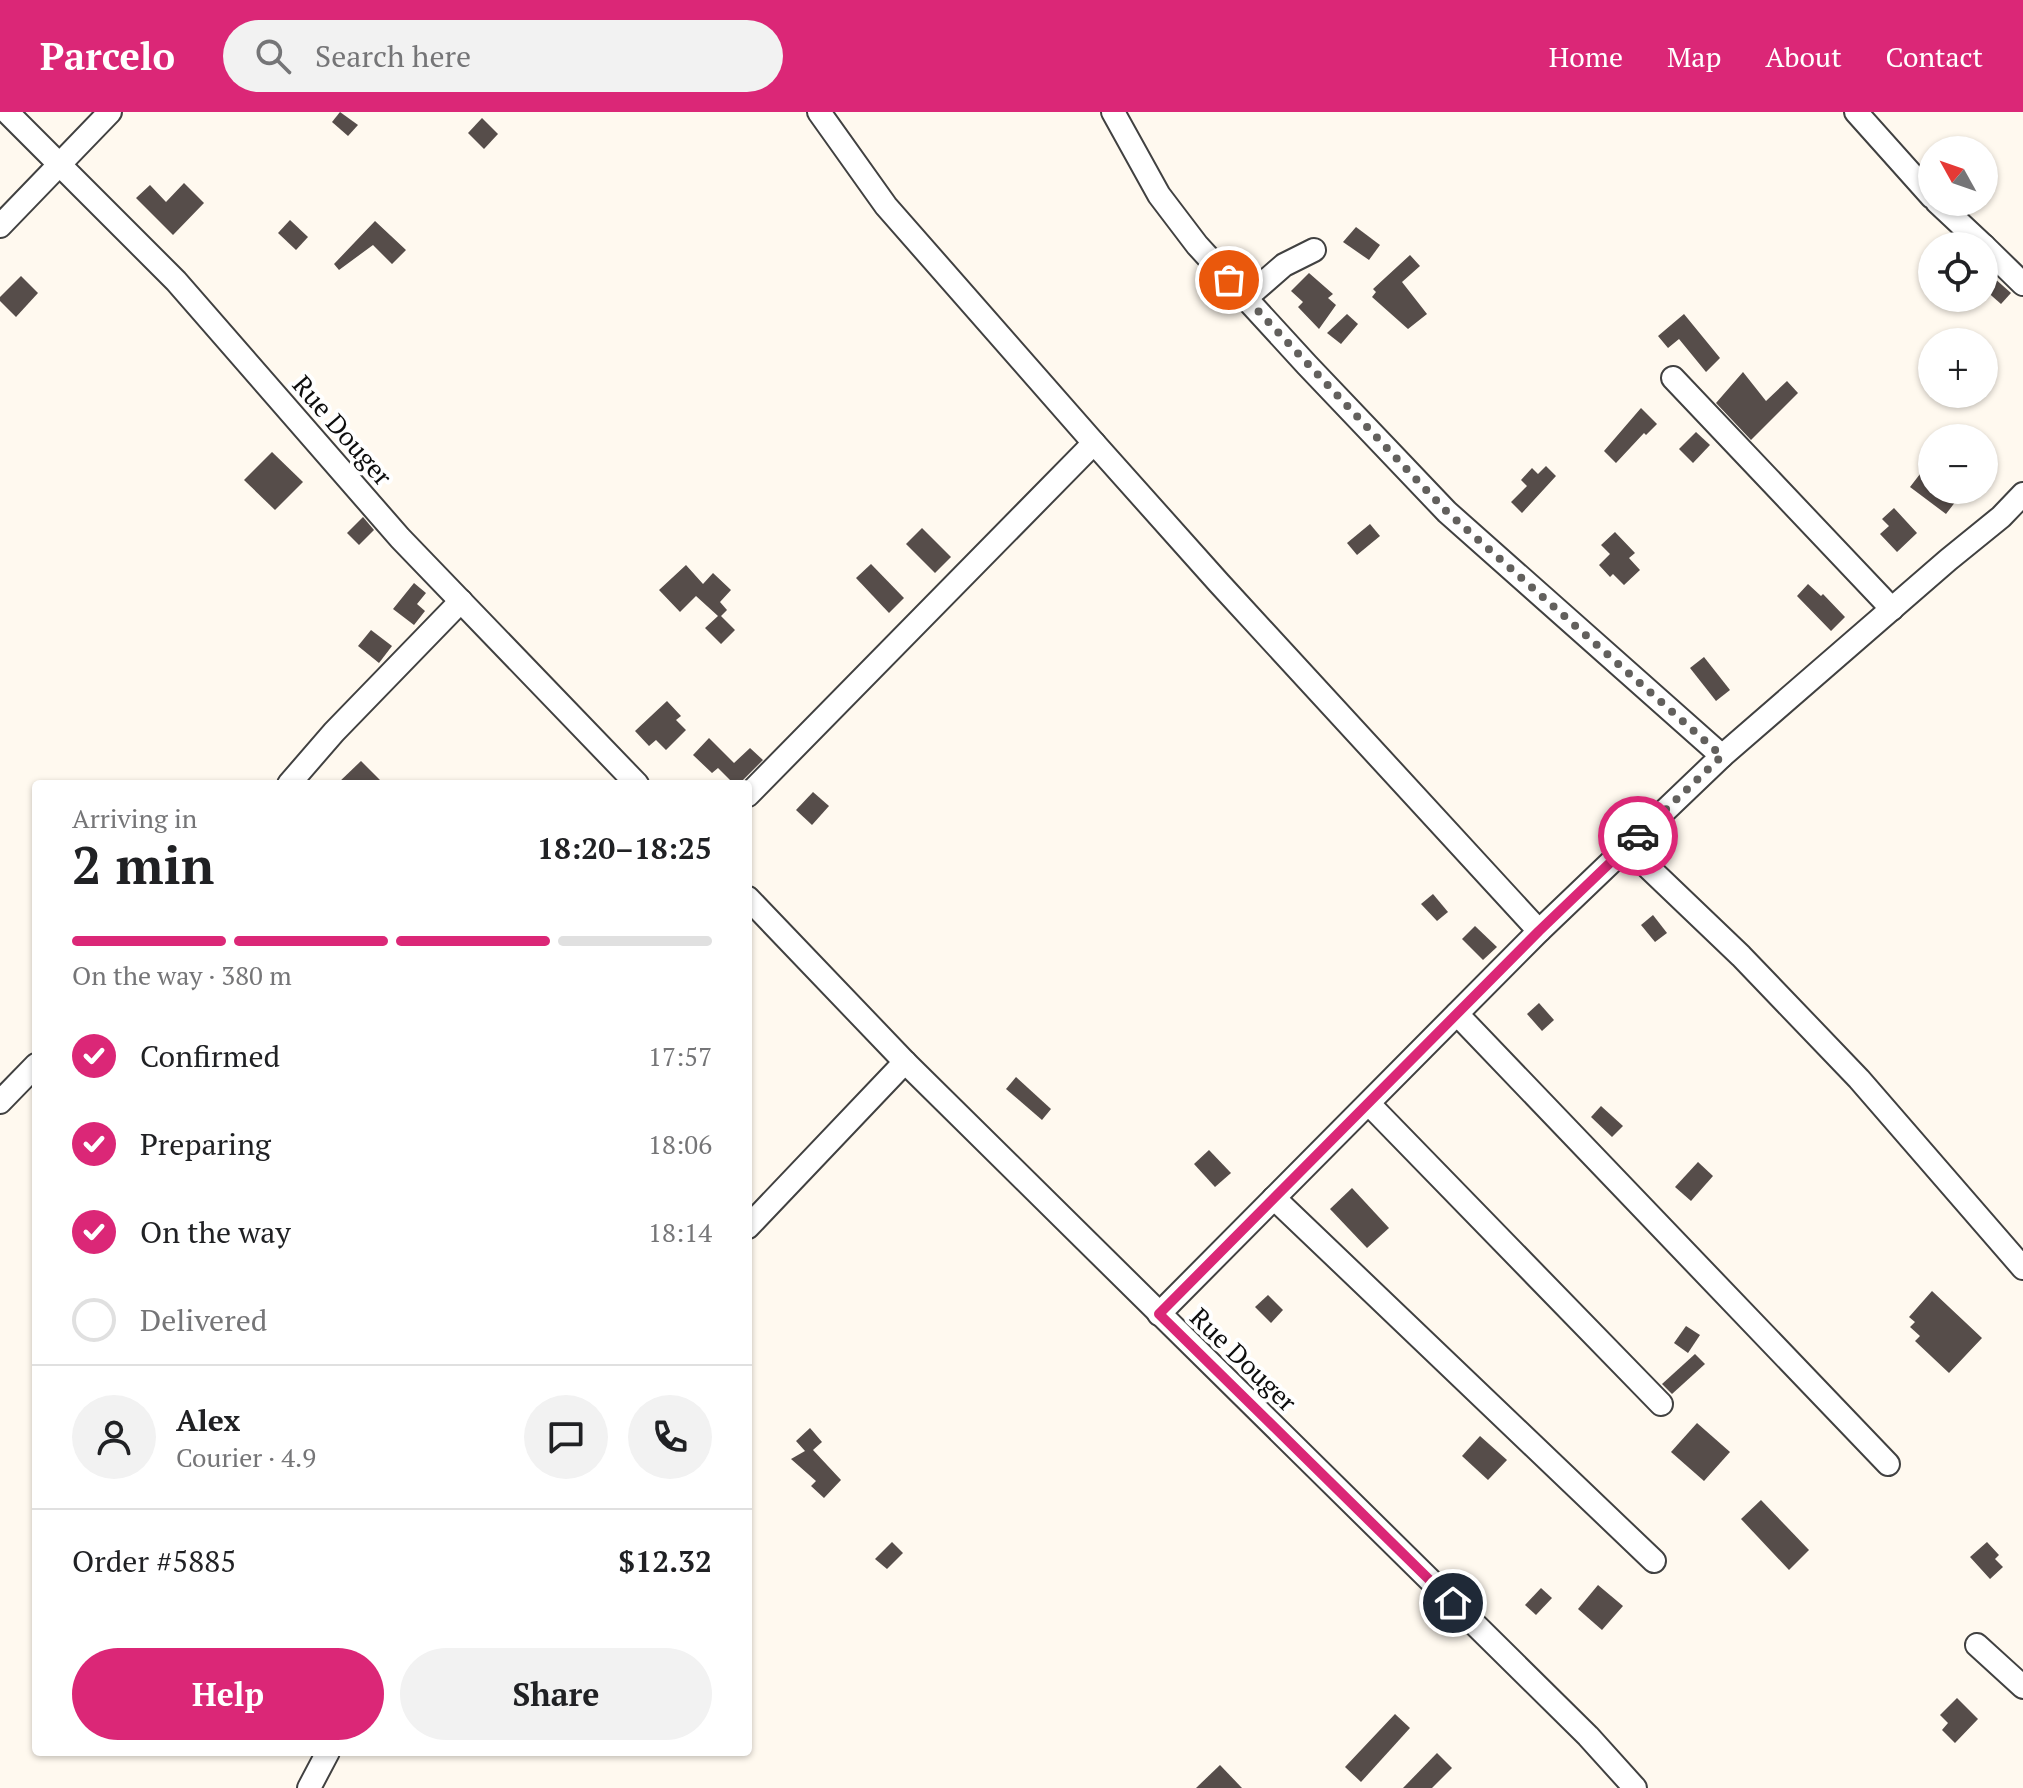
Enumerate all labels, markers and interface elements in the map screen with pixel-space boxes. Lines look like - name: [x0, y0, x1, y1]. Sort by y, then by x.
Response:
- search box: [223, 20, 783, 92]
- text: Parcelo: [40, 31, 175, 81]
- icon: search: [251, 34, 295, 78]
- text: Search here: [315, 36, 471, 76]
- text: Home: [1549, 38, 1623, 75]
- text: Map: [1667, 38, 1721, 75]
- text: About: [1765, 38, 1842, 75]
- text: Contact: [1886, 38, 1983, 75]
- north arrow: [1918, 136, 1998, 216]
- map controls: [1918, 136, 1998, 504]
- button: locate: [1918, 232, 1998, 312]
- pin: [1195, 246, 1263, 314]
- icon: bag: [1207, 258, 1251, 302]
- button: +: [1918, 328, 1998, 408]
- street label: Rue Douger: [286, 368, 400, 492]
- button: −: [1918, 424, 1998, 504]
- courier: [1598, 796, 1678, 876]
- text: Arriving in: [72, 801, 197, 835]
- icon: car: [1616, 814, 1660, 858]
- text: 18:20–18:25: [537, 828, 712, 868]
- text: 2 min: [72, 830, 214, 899]
- text: On the way · 380 m: [72, 958, 292, 992]
- icon: check: [72, 1034, 116, 1078]
- text: Confirmed: [140, 1036, 280, 1076]
- text: 17:57: [648, 1039, 712, 1073]
- icon: check: [72, 1122, 116, 1166]
- text: Preparing: [140, 1124, 271, 1164]
- text: 18:06: [648, 1127, 712, 1161]
- icon: check: [72, 1210, 116, 1254]
- text: On the way: [140, 1212, 291, 1252]
- text: 18:14: [648, 1215, 712, 1249]
- text: Delivered: [140, 1300, 267, 1340]
- street label: Rue Douger: [1184, 1300, 1304, 1418]
- button: person: [72, 1395, 156, 1479]
- button: chat: [524, 1395, 608, 1479]
- button: phone: [628, 1395, 712, 1479]
- text: Alex: [176, 1400, 240, 1440]
- text: Courier · 4.9: [176, 1440, 316, 1474]
- text: Order #5885: [72, 1541, 236, 1581]
- text: $12.32: [618, 1541, 712, 1581]
- pin: [1419, 1569, 1487, 1637]
- icon: home: [1431, 1581, 1475, 1625]
- button: Help: [72, 1648, 384, 1740]
- button: Share: [400, 1648, 712, 1740]

